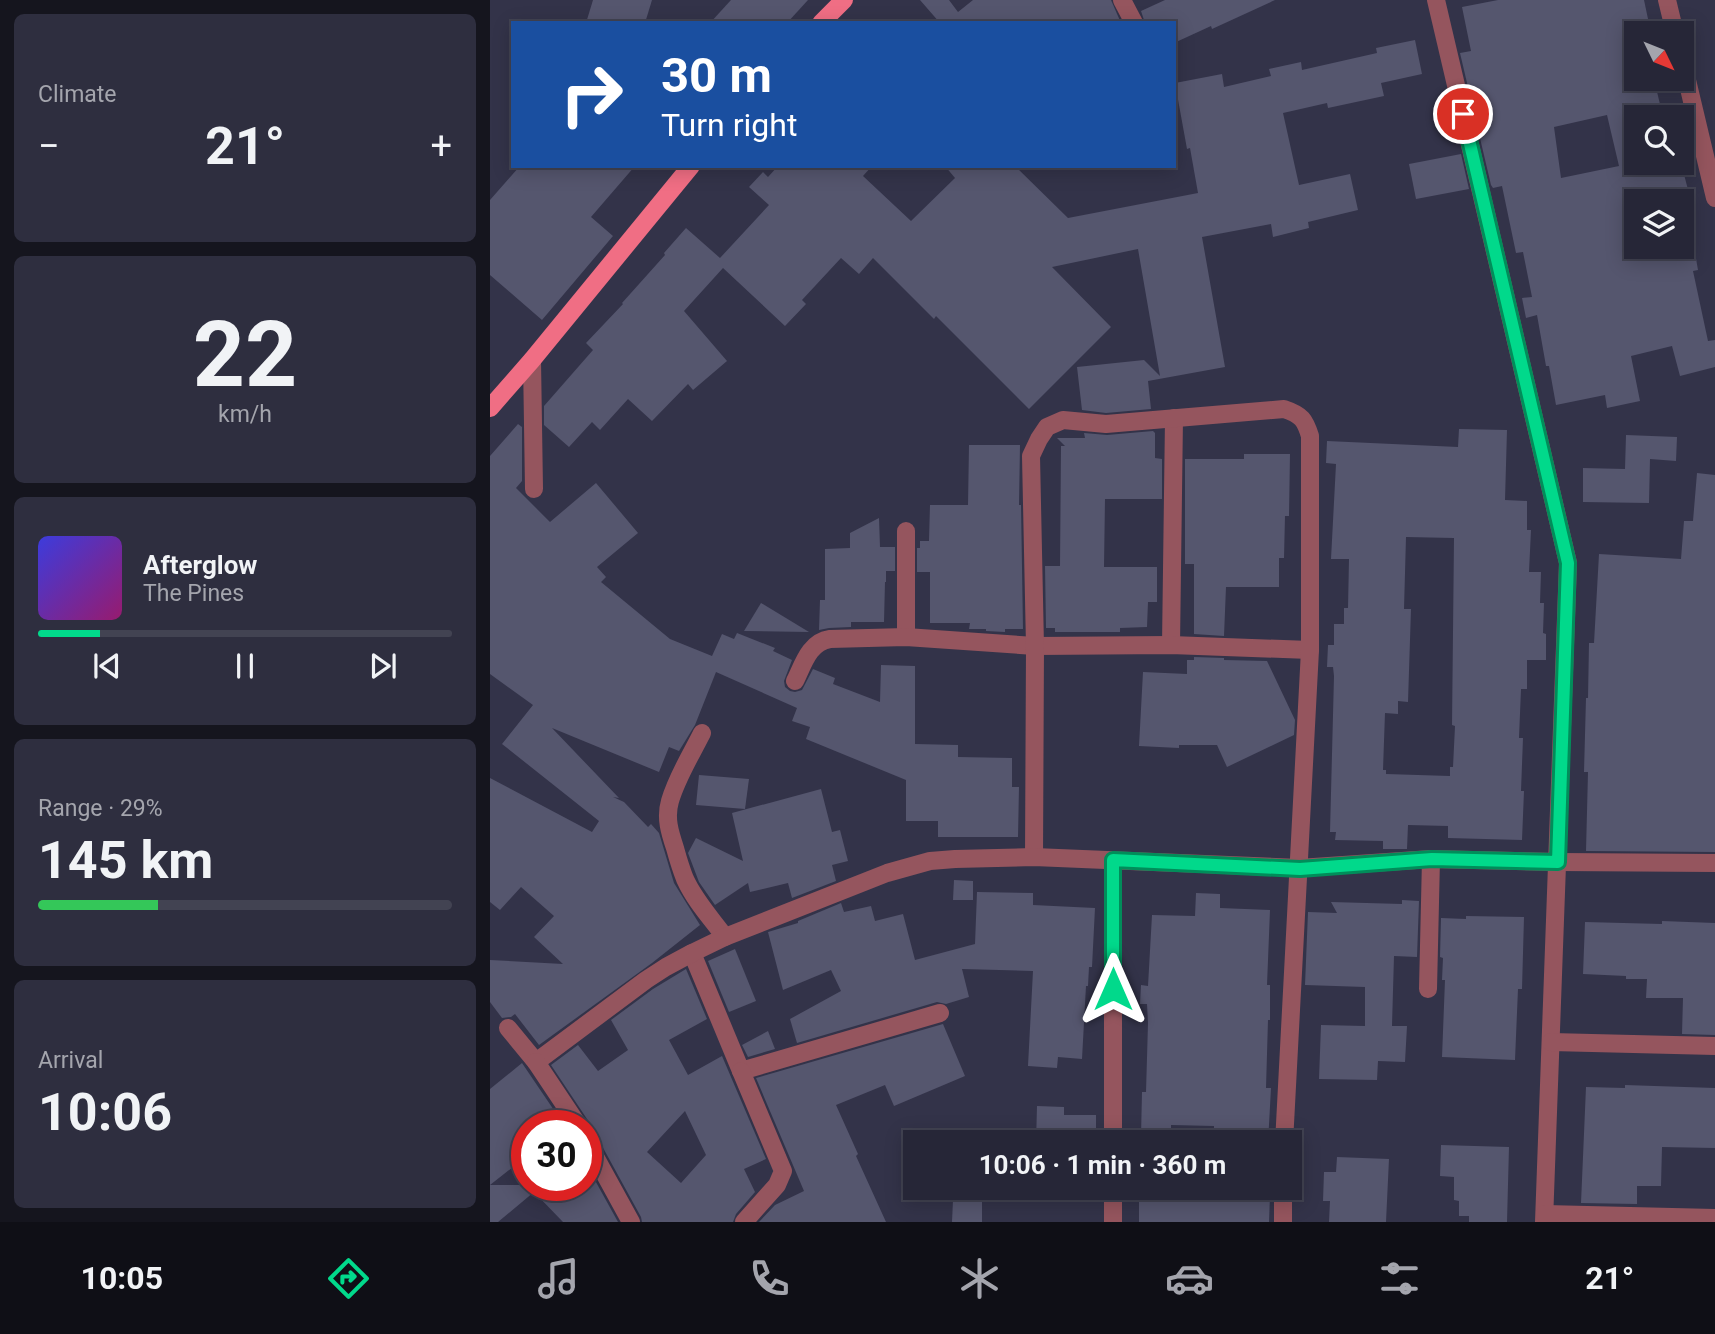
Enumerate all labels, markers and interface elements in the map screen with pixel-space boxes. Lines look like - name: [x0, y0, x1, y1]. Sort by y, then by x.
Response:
- north arrow: [1624, 21, 1694, 91]
- map controls: [1624, 21, 1694, 259]
- text: 30 m: [661, 47, 772, 104]
- icon: right: [546, 49, 637, 140]
- text: Climate: [38, 81, 117, 108]
- pin: [1433, 84, 1493, 144]
- icon: arrive: [1444, 95, 1482, 133]
- button: search: [1624, 105, 1694, 175]
- text: Turn right: [661, 106, 797, 144]
- text: 21°: [205, 116, 285, 177]
- text: −: [38, 124, 60, 168]
- text: +: [430, 124, 452, 168]
- button: layers: [1624, 189, 1694, 259]
- text: 22: [193, 302, 297, 408]
- text: km/h: [218, 401, 272, 428]
- text: Afterglow: [143, 550, 257, 580]
- text: The Pines: [143, 580, 244, 607]
- icon: previous: [88, 647, 126, 685]
- icon: pause: [226, 647, 264, 685]
- icon: next: [364, 647, 402, 685]
- text: Range · 29%: [38, 795, 163, 822]
- text: 145 km: [38, 830, 213, 891]
- position arrow: [1076, 952, 1150, 1026]
- text: Arrival: [38, 1047, 103, 1074]
- text: 10:06: [38, 1082, 172, 1143]
- speed limit sign: 30: [511, 1110, 602, 1201]
- text: 10:06 · 1 min · 360 m: [979, 1150, 1226, 1180]
- icon: directions: [324, 1254, 373, 1303]
- icon: music: [534, 1254, 583, 1303]
- icon: phone: [745, 1254, 794, 1303]
- icon: climate: [955, 1254, 1004, 1303]
- icon: car: [1165, 1254, 1214, 1303]
- icon: filters: [1375, 1254, 1424, 1303]
- text: 10:05: [81, 1259, 163, 1297]
- text: 21°: [1585, 1259, 1634, 1297]

